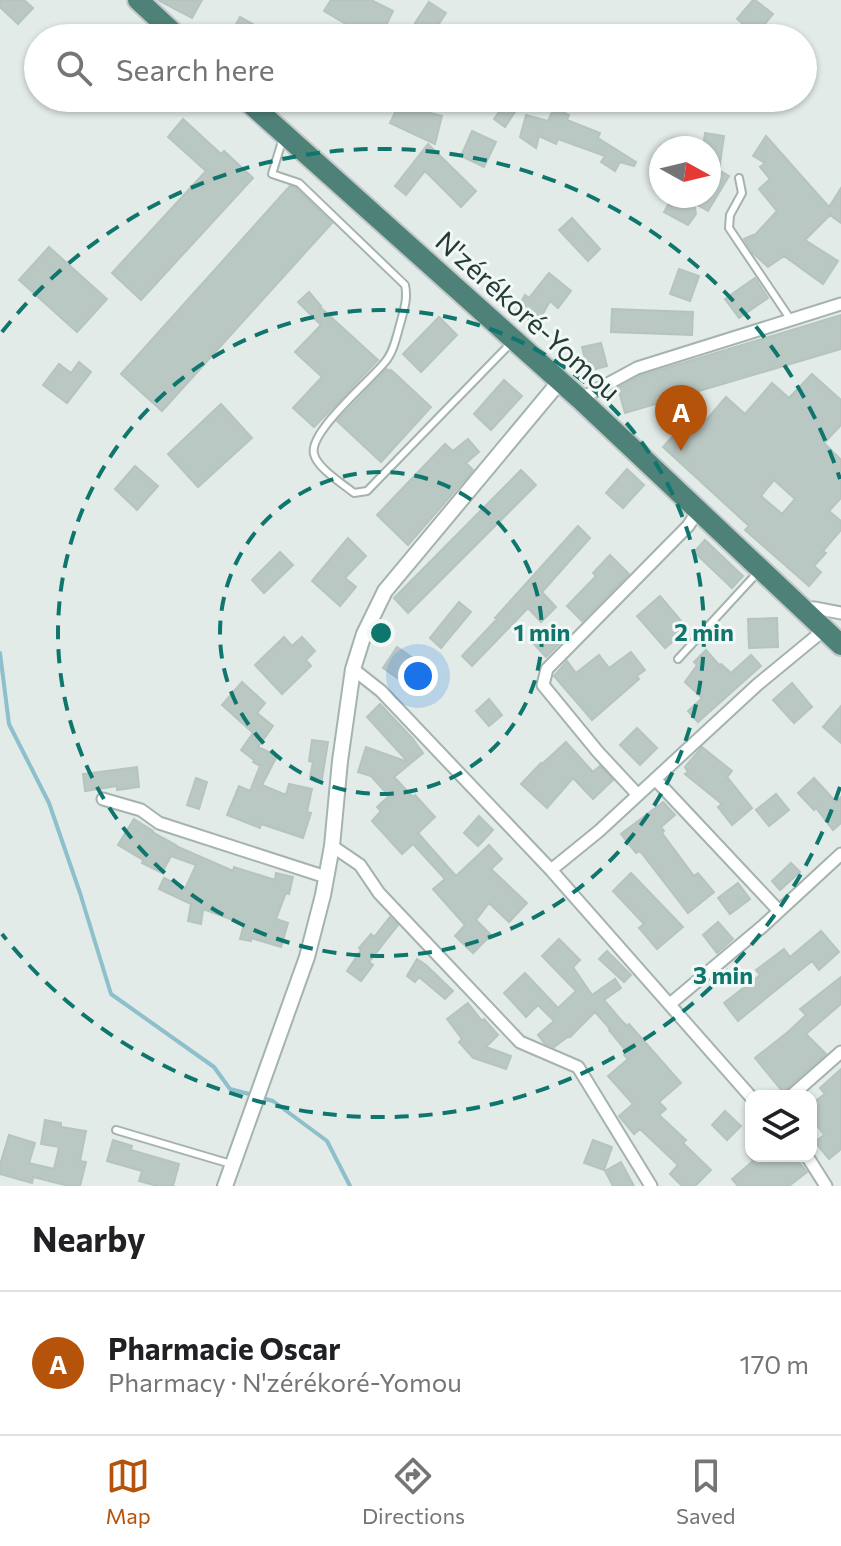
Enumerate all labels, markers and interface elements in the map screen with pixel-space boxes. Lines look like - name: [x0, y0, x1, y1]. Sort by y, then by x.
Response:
- search box: [24, 24, 817, 112]
- icon: search: [52, 46, 96, 90]
- text: Search here: [116, 50, 275, 87]
- north arrow: [649, 136, 721, 208]
- street label: N'zérékoré-Yomou: [429, 223, 628, 407]
- pin: A: [655, 385, 707, 451]
- text: 1 min: [514, 617, 570, 646]
- text: 2 min: [674, 617, 734, 646]
- centre of rings: [367, 619, 395, 647]
- your location: [398, 656, 438, 696]
- text: 3 min: [693, 960, 753, 989]
- map controls: [745, 1090, 817, 1162]
- button: layers: [745, 1090, 817, 1162]
- text: Nearby: [32, 1217, 146, 1259]
- text: Pharmacie Oscar: [108, 1329, 341, 1366]
- text: A: [49, 1348, 67, 1379]
- text: 170 m: [740, 1348, 809, 1379]
- text: Pharmacy · N'zérékoré-Yomou: [108, 1366, 462, 1397]
- tab: Map: [106, 1454, 151, 1529]
- tab: Directions: [362, 1454, 465, 1529]
- tab: Saved: [676, 1454, 735, 1529]

